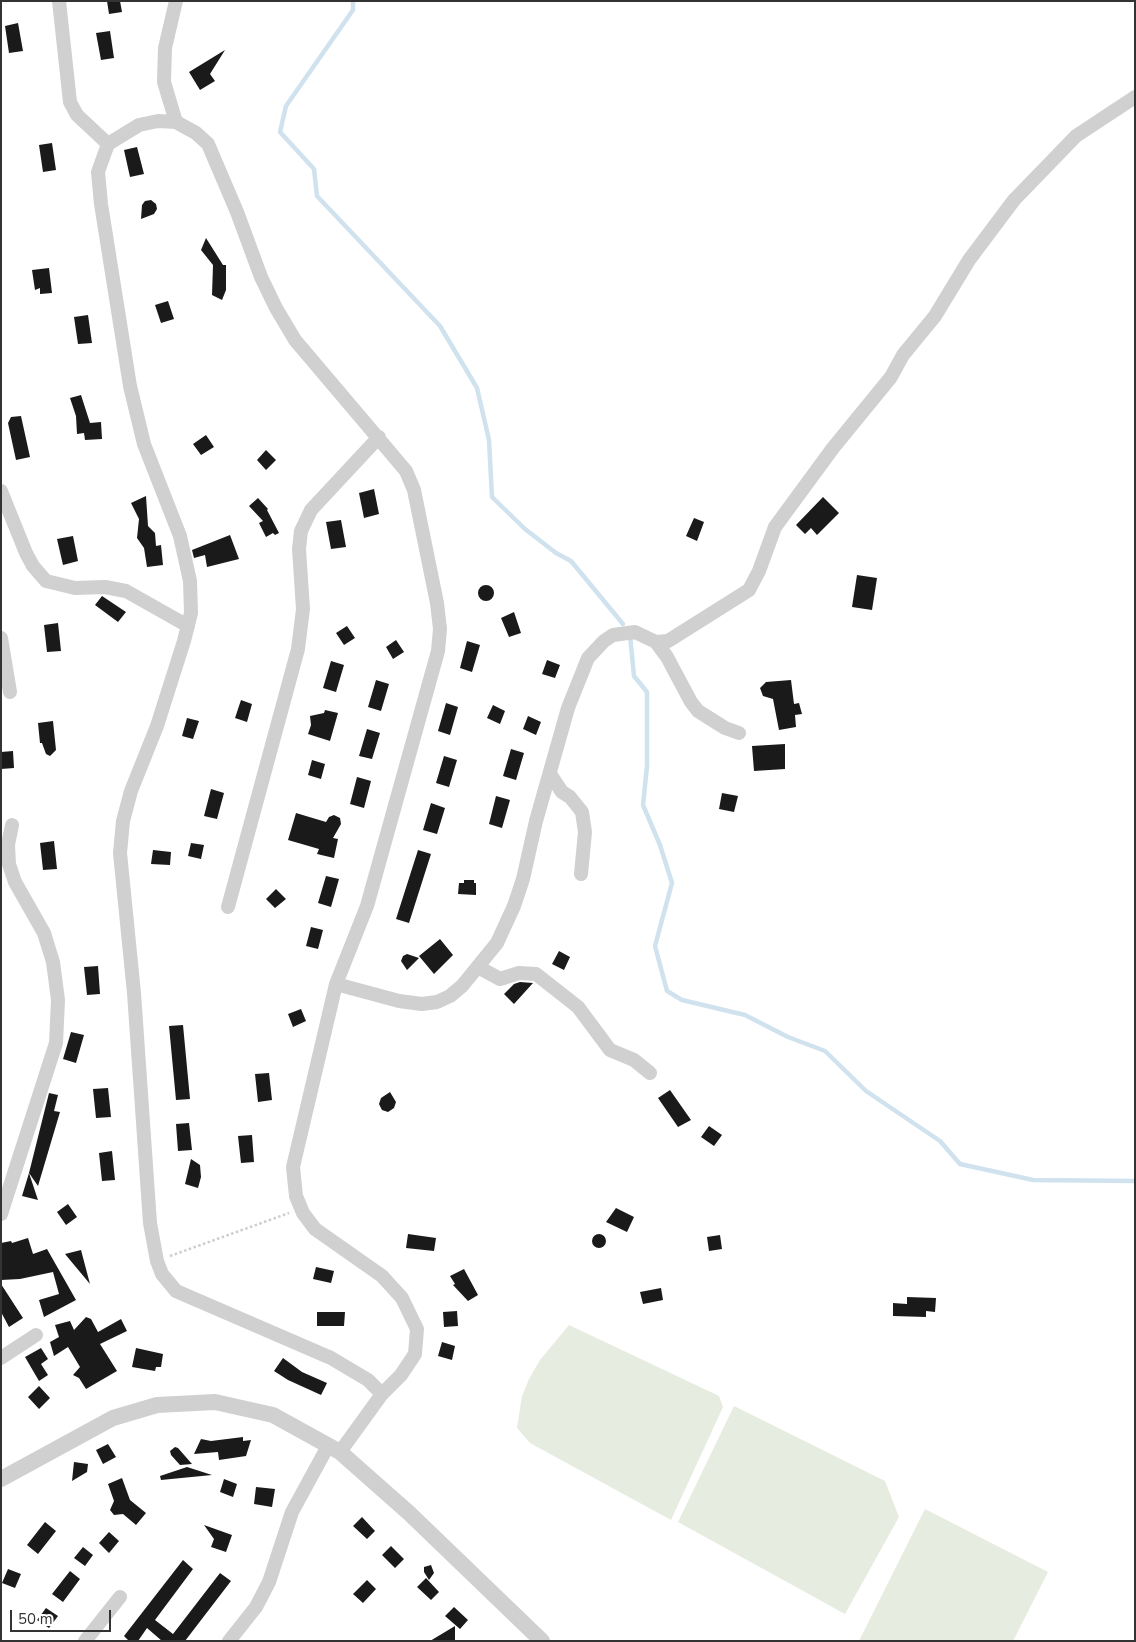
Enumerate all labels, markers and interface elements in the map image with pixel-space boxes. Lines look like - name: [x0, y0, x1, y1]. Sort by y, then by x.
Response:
- scale bar: [12, 1600, 114, 1632]
- text: 50 m: [18, 1609, 53, 1629]

